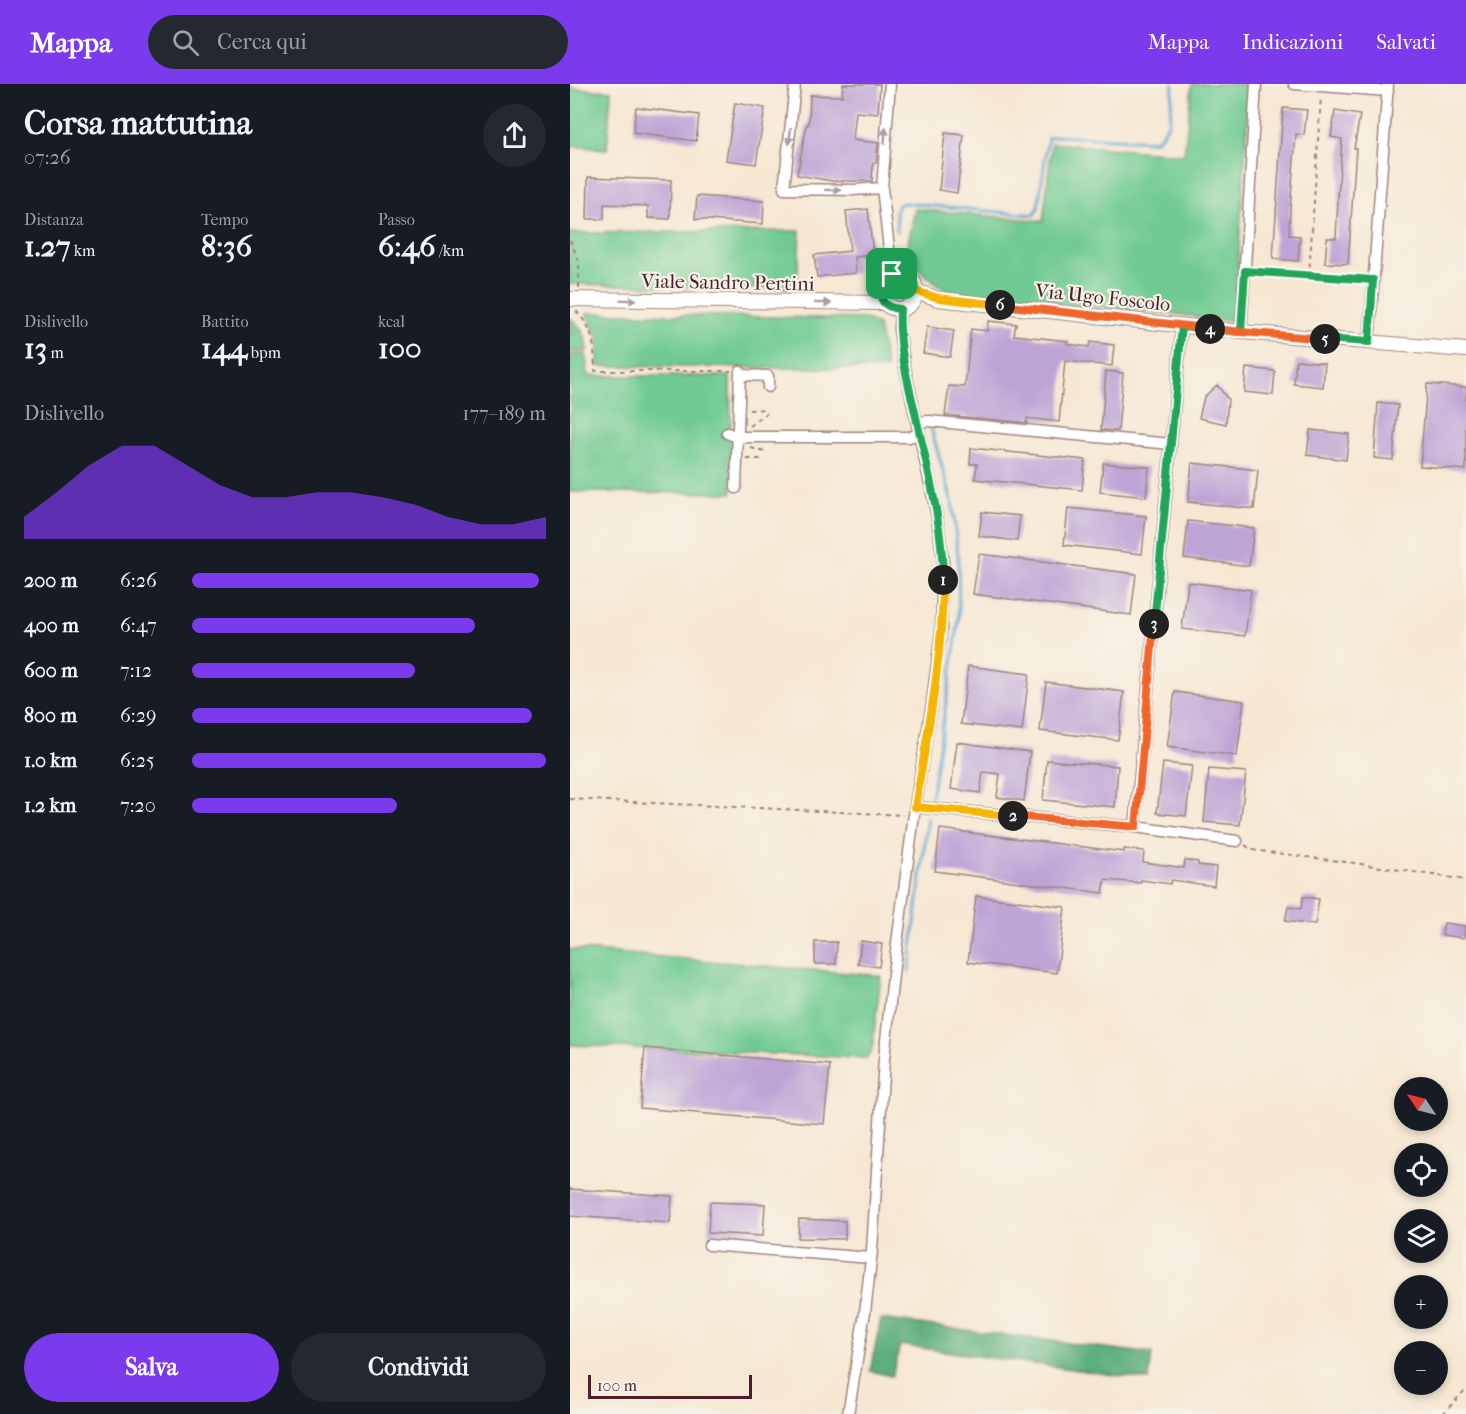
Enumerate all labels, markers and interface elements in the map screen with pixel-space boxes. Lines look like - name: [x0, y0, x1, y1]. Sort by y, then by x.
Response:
- search box: [148, 15, 568, 69]
- text: Mappa: [30, 26, 112, 59]
- icon: search: [169, 26, 202, 59]
- text: Cerca qui: [217, 29, 307, 55]
- text: Mappa: [1148, 30, 1209, 54]
- text: Indicazioni: [1242, 30, 1343, 54]
- text: Salvati: [1376, 30, 1436, 54]
- text: Corsa mattutina: [24, 104, 252, 143]
- button: share: [483, 104, 546, 167]
- one-way arrow: [880, 126, 890, 145]
- one-way arrow: [785, 127, 795, 146]
- text: 07:26: [24, 146, 71, 169]
- one-way arrow: [824, 185, 843, 195]
- text: Distanza: [24, 210, 84, 229]
- text: Tempo: [201, 210, 248, 229]
- text: Passo: [378, 210, 415, 229]
- text: 1.27: [24, 229, 70, 264]
- text: 8:36: [201, 229, 252, 264]
- text: 6:46: [378, 229, 435, 264]
- text: km: [70, 241, 95, 260]
- text: /km: [435, 241, 464, 260]
- pin: [866, 248, 917, 299]
- icon: arrive: [875, 257, 908, 290]
- street label: Viale Sandro Pertini: [640, 269, 815, 296]
- street label: Via Ugo Foscolo: [1033, 279, 1172, 316]
- pin: 6: [985, 290, 1015, 320]
- one-way arrow: [619, 295, 638, 305]
- text: 6: [996, 295, 1004, 314]
- one-way arrow: [814, 299, 833, 308]
- text: Dislivello: [24, 312, 88, 331]
- text: Battito: [201, 312, 249, 331]
- text: kcal: [378, 312, 405, 331]
- pin: 4: [1195, 314, 1225, 344]
- text: 4: [1205, 319, 1215, 338]
- pin: 5: [1310, 324, 1340, 354]
- text: 5: [1322, 329, 1328, 348]
- text: 13: [24, 331, 47, 366]
- text: 144: [201, 331, 247, 366]
- text: 100: [378, 331, 422, 366]
- text: m: [47, 343, 64, 362]
- text: bpm: [247, 343, 281, 362]
- text: Dislivello: [24, 402, 104, 425]
- text: 177–189 m: [462, 402, 546, 425]
- pin: 1: [928, 565, 958, 595]
- text: 200 m: [24, 569, 77, 592]
- text: 6:26: [120, 569, 157, 592]
- text: 1: [940, 570, 946, 589]
- pin: 3: [1139, 609, 1169, 639]
- text: 400 m: [24, 614, 79, 637]
- text: 6:47: [120, 614, 157, 637]
- text: 3: [1151, 614, 1157, 633]
- text: 600 m: [24, 659, 78, 682]
- text: 7:12: [120, 659, 152, 682]
- text: 800 m: [24, 704, 77, 727]
- text: 6:29: [120, 704, 156, 727]
- text: 1.0 km: [24, 749, 77, 772]
- text: 6:25: [120, 749, 155, 772]
- text: 1.2 km: [24, 794, 77, 817]
- text: 7:20: [120, 794, 156, 817]
- pin: 2: [998, 801, 1028, 831]
- text: 2: [1009, 806, 1017, 825]
- north arrow: [1394, 1077, 1448, 1131]
- map controls: [1394, 1077, 1448, 1395]
- button: locate: [1394, 1143, 1448, 1197]
- button: layers: [1394, 1209, 1448, 1263]
- button: +: [1394, 1275, 1448, 1329]
- button: Salva: [24, 1333, 279, 1402]
- button: Condividi: [291, 1333, 546, 1402]
- button: −: [1394, 1341, 1448, 1395]
- scale bar: [588, 1372, 752, 1400]
- text: 100 m: [597, 1376, 637, 1395]

